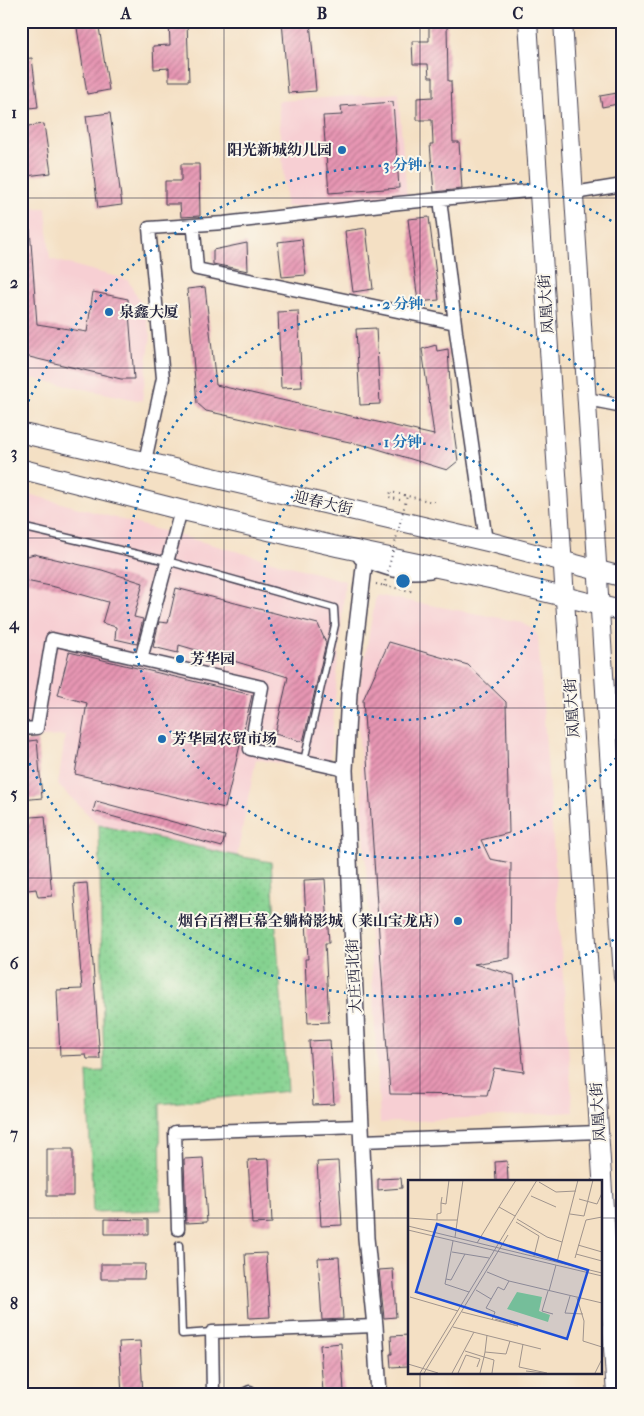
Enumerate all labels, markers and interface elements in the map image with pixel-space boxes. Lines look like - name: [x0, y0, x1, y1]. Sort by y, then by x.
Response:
- text: A: [120, 4, 132, 23]
- text: B: [317, 4, 327, 23]
- text: C: [513, 4, 524, 23]
- text: 1: [11, 103, 17, 122]
- place label: 阳光新城幼儿园: [227, 141, 332, 159]
- marker: 阳光新城幼儿园: [336, 144, 348, 156]
- text: 3 分钟: [383, 156, 423, 174]
- text: 2: [10, 273, 18, 292]
- street label: 凤凰大街: [535, 273, 557, 335]
- text: 2 分钟: [383, 295, 423, 313]
- place label: 泉鑫大厦: [119, 303, 179, 321]
- marker: 泉鑫大厦: [103, 306, 115, 318]
- text: 1 分钟: [384, 433, 422, 451]
- text: 3: [11, 443, 17, 463]
- street label: 迎春大街: [292, 487, 354, 519]
- centre of rings: [394, 572, 412, 590]
- text: 4: [8, 614, 20, 634]
- place label: 芳华园: [190, 650, 235, 668]
- marker: 芳华园: [174, 653, 186, 665]
- street label: 凤凰大街: [561, 677, 583, 739]
- place label: 芳华园农贸市场: [172, 730, 277, 748]
- marker: 芳华园农贸市场: [156, 733, 168, 745]
- text: 5: [11, 784, 18, 803]
- place label: 烟台百褶巨幕全躺椅影城（莱山宝龙店）: [178, 912, 448, 930]
- marker: 烟台百褶巨幕全躺椅影城（莱山宝龙店）: [452, 915, 464, 927]
- street label: 大庄西北街: [343, 938, 365, 1014]
- text: 6: [10, 954, 19, 973]
- street label: 凤凰大街: [587, 1081, 609, 1143]
- text: 7: [9, 1124, 18, 1143]
- inset map: [408, 1180, 602, 1374]
- text: 8: [10, 1294, 18, 1313]

